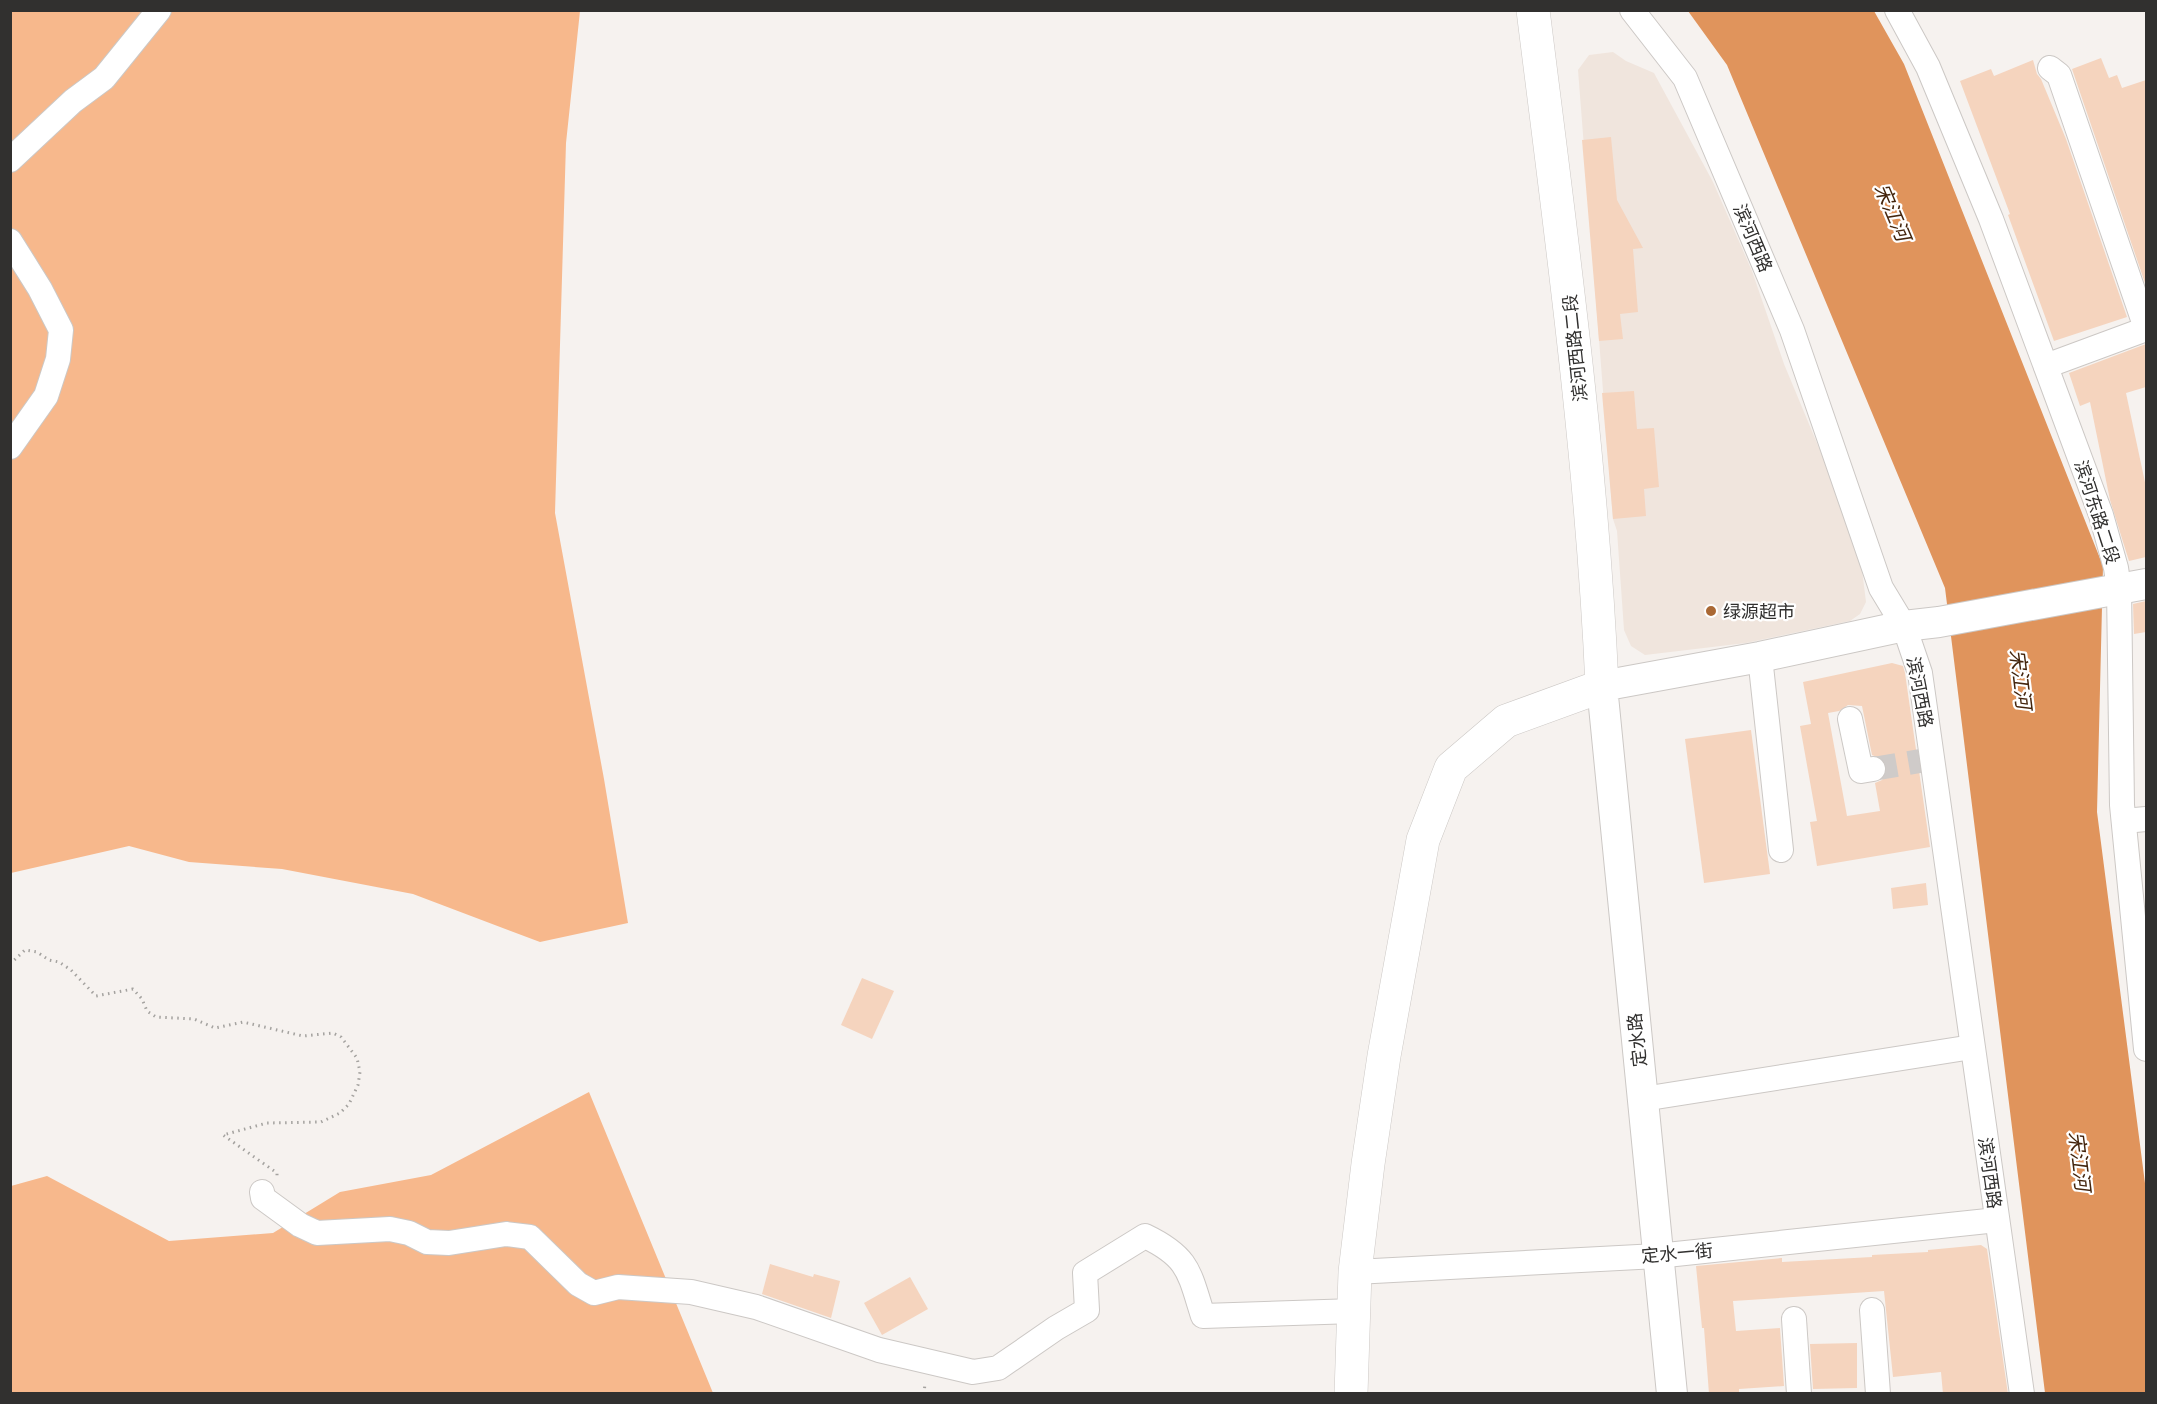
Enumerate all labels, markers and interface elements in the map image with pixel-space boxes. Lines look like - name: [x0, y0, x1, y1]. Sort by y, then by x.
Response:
- water label: 宋江河: [1869, 179, 1919, 249]
- street label: 滨河西路: [1727, 200, 1779, 276]
- street label: 滨河西路二段: [1557, 293, 1593, 403]
- street label: 滨河东路二段: [2068, 457, 2126, 567]
- place label: 绿源超市: [1723, 599, 1795, 624]
- marker: 绿源超市: [1704, 604, 1718, 618]
- water label: 宋江河: [2004, 648, 2039, 714]
- street label: 滨河西路: [1901, 654, 1939, 730]
- street label: 定水路: [1622, 1012, 1652, 1068]
- water label: 宋江河: [2063, 1130, 2098, 1196]
- street label: 滨河西路: [1973, 1136, 2007, 1210]
- street label: 定水一街: [1640, 1237, 1714, 1269]

